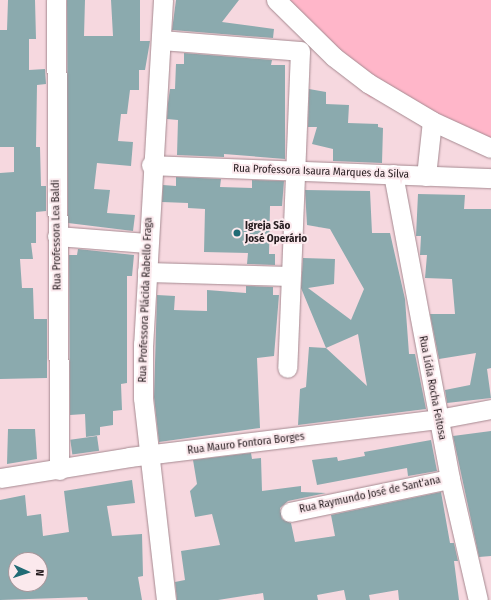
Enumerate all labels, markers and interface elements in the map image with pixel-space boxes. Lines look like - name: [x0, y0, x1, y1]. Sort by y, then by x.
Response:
- street label: Rua Professora Isaura Marques da Silva: [233, 162, 409, 182]
- street label: Rua Professora Lea Baldi: [49, 180, 65, 290]
- street label: Rua Professora Plácida Rabello Fraga: [137, 217, 155, 383]
- place label: Igreja São José Operário: [245, 220, 307, 246]
- marker: Igreja São José Operário: [232, 228, 242, 238]
- street label: Rua Lídia Rocha Feitosa: [415, 335, 449, 441]
- street label: Rua Mauro Fontora Borges: [187, 430, 305, 458]
- street label: Rua Raymundo José de Sant'ana: [298, 474, 442, 516]
- north arrow: [8, 552, 48, 592]
- text: N: [33, 569, 46, 576]

